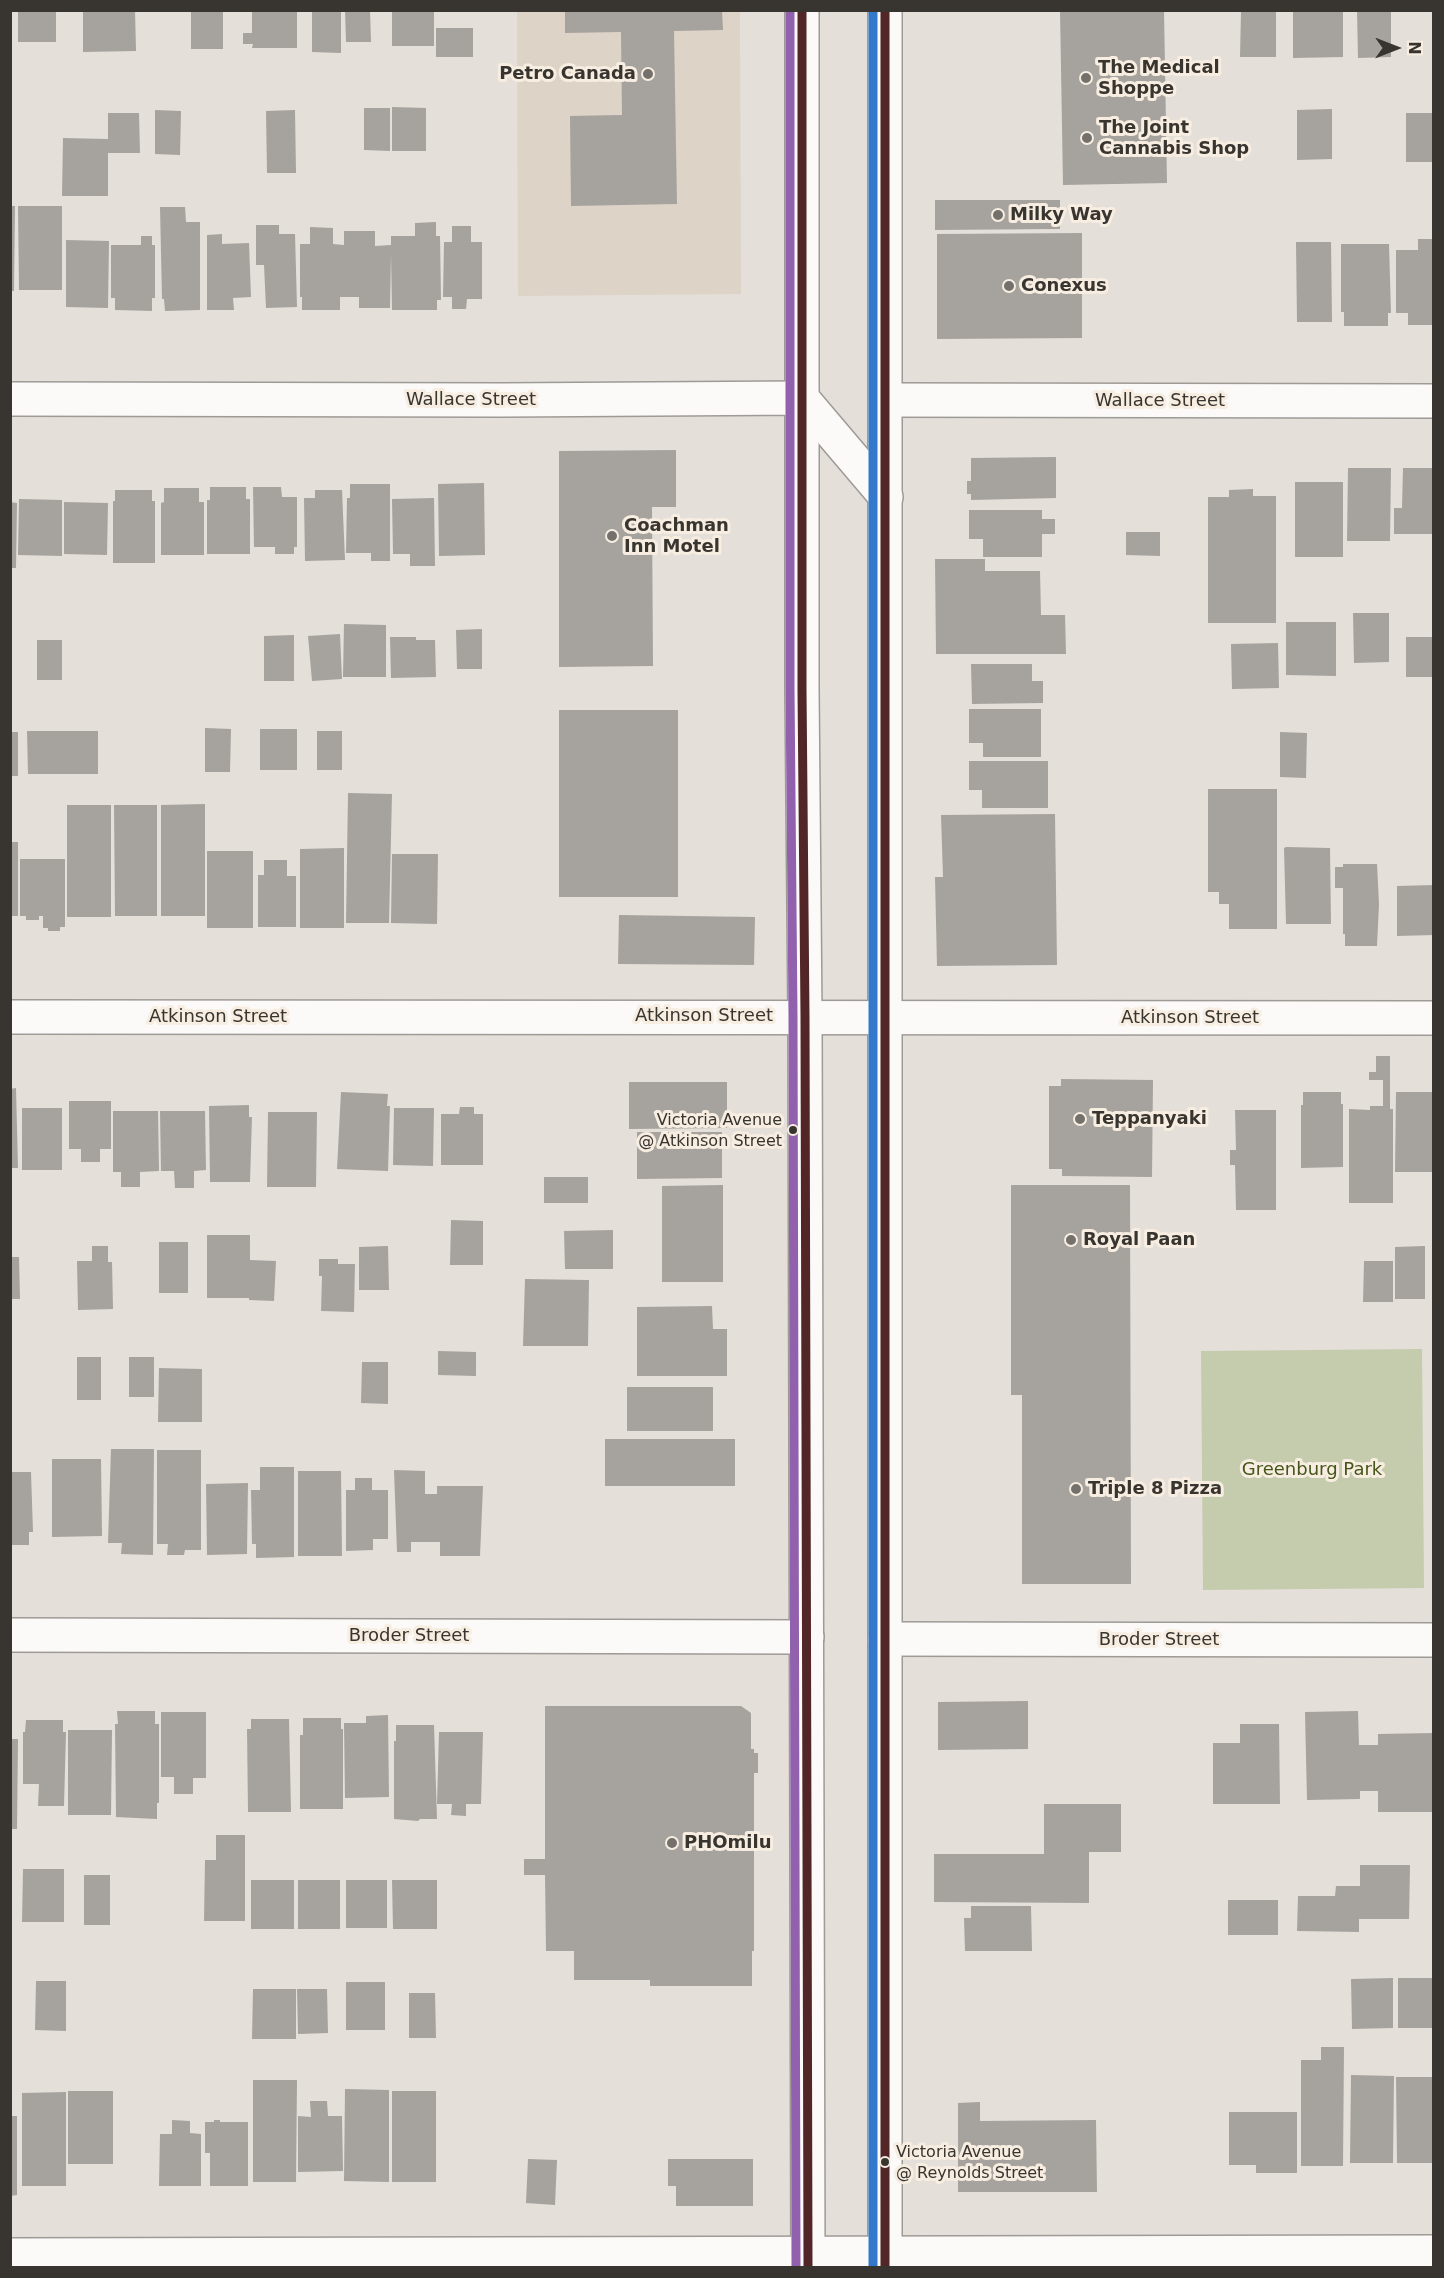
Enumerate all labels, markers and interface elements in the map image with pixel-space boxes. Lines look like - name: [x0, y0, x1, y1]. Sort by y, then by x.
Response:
- north arrow: [1366, 18, 1426, 78]
- text: N: [1405, 41, 1424, 55]
- place label: The Medical Shoppe: [1098, 57, 1220, 100]
- place label: Petro Canada: [499, 63, 636, 85]
- marker: Petro Canada: [641, 67, 655, 81]
- marker: The Medical Shoppe: [1079, 71, 1093, 85]
- place label: The Joint Cannabis Shop: [1099, 117, 1249, 160]
- marker: The Joint Cannabis Shop: [1080, 131, 1094, 145]
- place label: Milky Way: [1010, 204, 1113, 226]
- marker: Milky Way: [991, 208, 1005, 222]
- place label: Conexus: [1021, 275, 1107, 297]
- marker: Conexus: [1002, 279, 1016, 293]
- street label: Wallace Street: [406, 389, 536, 411]
- street label: Wallace Street: [1095, 390, 1225, 412]
- place label: Coachman Inn Motel: [624, 515, 729, 558]
- marker: Coachman Inn Motel: [605, 529, 619, 543]
- street label: Atkinson Street: [635, 1005, 773, 1027]
- street label: Atkinson Street: [149, 1006, 287, 1028]
- street label: Atkinson Street: [1121, 1007, 1259, 1029]
- place label: Teppanyaki: [1092, 1108, 1207, 1130]
- place label: Victoria Avenue @ Atkinson Street: [638, 1111, 782, 1149]
- marker: Teppanyaki: [1073, 1112, 1087, 1126]
- marker: Victoria Avenue @ Atkinson Street: [787, 1124, 799, 1136]
- place label: Royal Paan: [1083, 1229, 1195, 1251]
- marker: Royal Paan: [1064, 1233, 1078, 1247]
- park label: Greenburg Park: [1242, 1459, 1382, 1481]
- place label: Triple 8 Pizza: [1088, 1478, 1222, 1500]
- marker: Triple 8 Pizza: [1069, 1482, 1083, 1496]
- street label: Broder Street: [349, 1625, 469, 1647]
- street label: Broder Street: [1099, 1629, 1219, 1651]
- place label: PHOmilu: [684, 1832, 771, 1854]
- marker: PHOmilu: [665, 1836, 679, 1850]
- place label: Victoria Avenue @ Reynolds Street: [896, 2143, 1043, 2181]
- marker: Victoria Avenue @ Reynolds Street: [879, 2156, 891, 2168]

